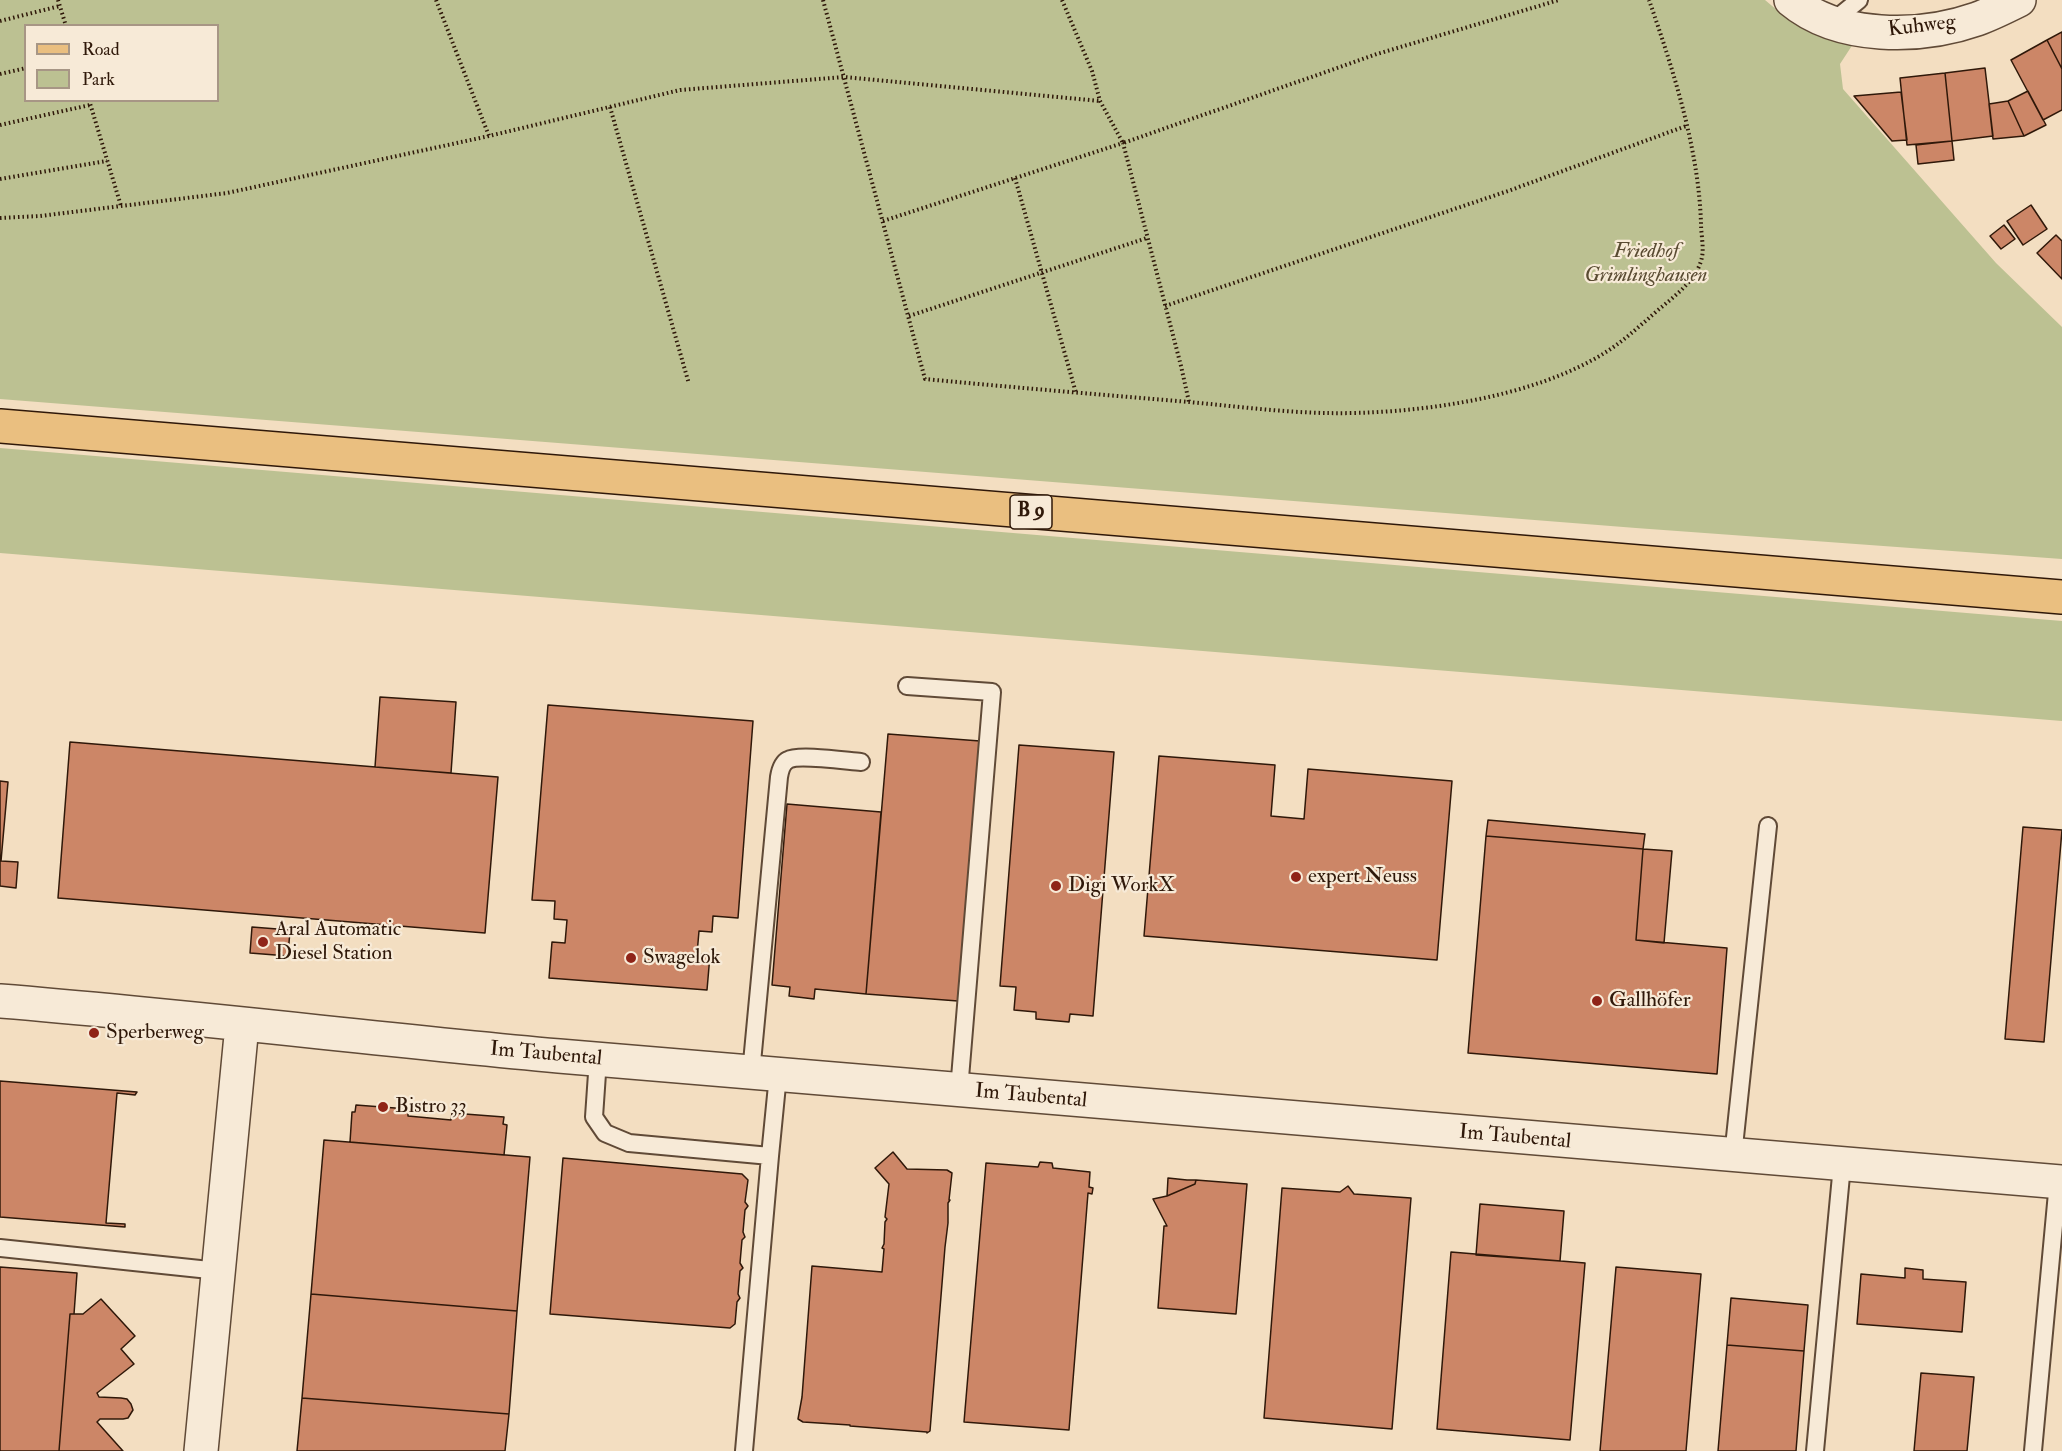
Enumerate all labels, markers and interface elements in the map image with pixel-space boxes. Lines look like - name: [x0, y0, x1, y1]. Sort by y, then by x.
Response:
- street label: Kuhweg: [1887, 10, 1957, 44]
- legend: [24, 24, 219, 102]
- text: Road: [82, 38, 120, 61]
- text: Park: [82, 68, 115, 91]
- park label: Friedhof Grimlinghausen: [1584, 239, 1708, 289]
- road number: B 9: [1010, 495, 1052, 529]
- place label: expert Neuss: [1308, 864, 1417, 890]
- marker: expert Neuss: [1289, 870, 1303, 884]
- place label: Digi WorkX: [1068, 873, 1175, 899]
- marker: Digi WorkX: [1049, 879, 1063, 893]
- place label: Aral Automatic Diesel Station: [275, 917, 401, 967]
- marker: Aral Automatic Diesel Station: [256, 935, 270, 949]
- place label: Swagelok: [643, 945, 720, 971]
- marker: Swagelok: [624, 951, 638, 965]
- place label: Gallhöfer: [1609, 988, 1690, 1014]
- marker: Gallhöfer: [1590, 994, 1604, 1008]
- place label: Sperberweg: [106, 1020, 204, 1046]
- marker: Sperberweg: [87, 1026, 101, 1040]
- street label: Im Taubental: [489, 1038, 603, 1072]
- street label: Im Taubental: [974, 1080, 1088, 1114]
- place label: Bistro 33: [395, 1094, 467, 1120]
- marker: Bistro 33: [376, 1100, 390, 1114]
- street label: Im Taubental: [1458, 1121, 1572, 1155]

